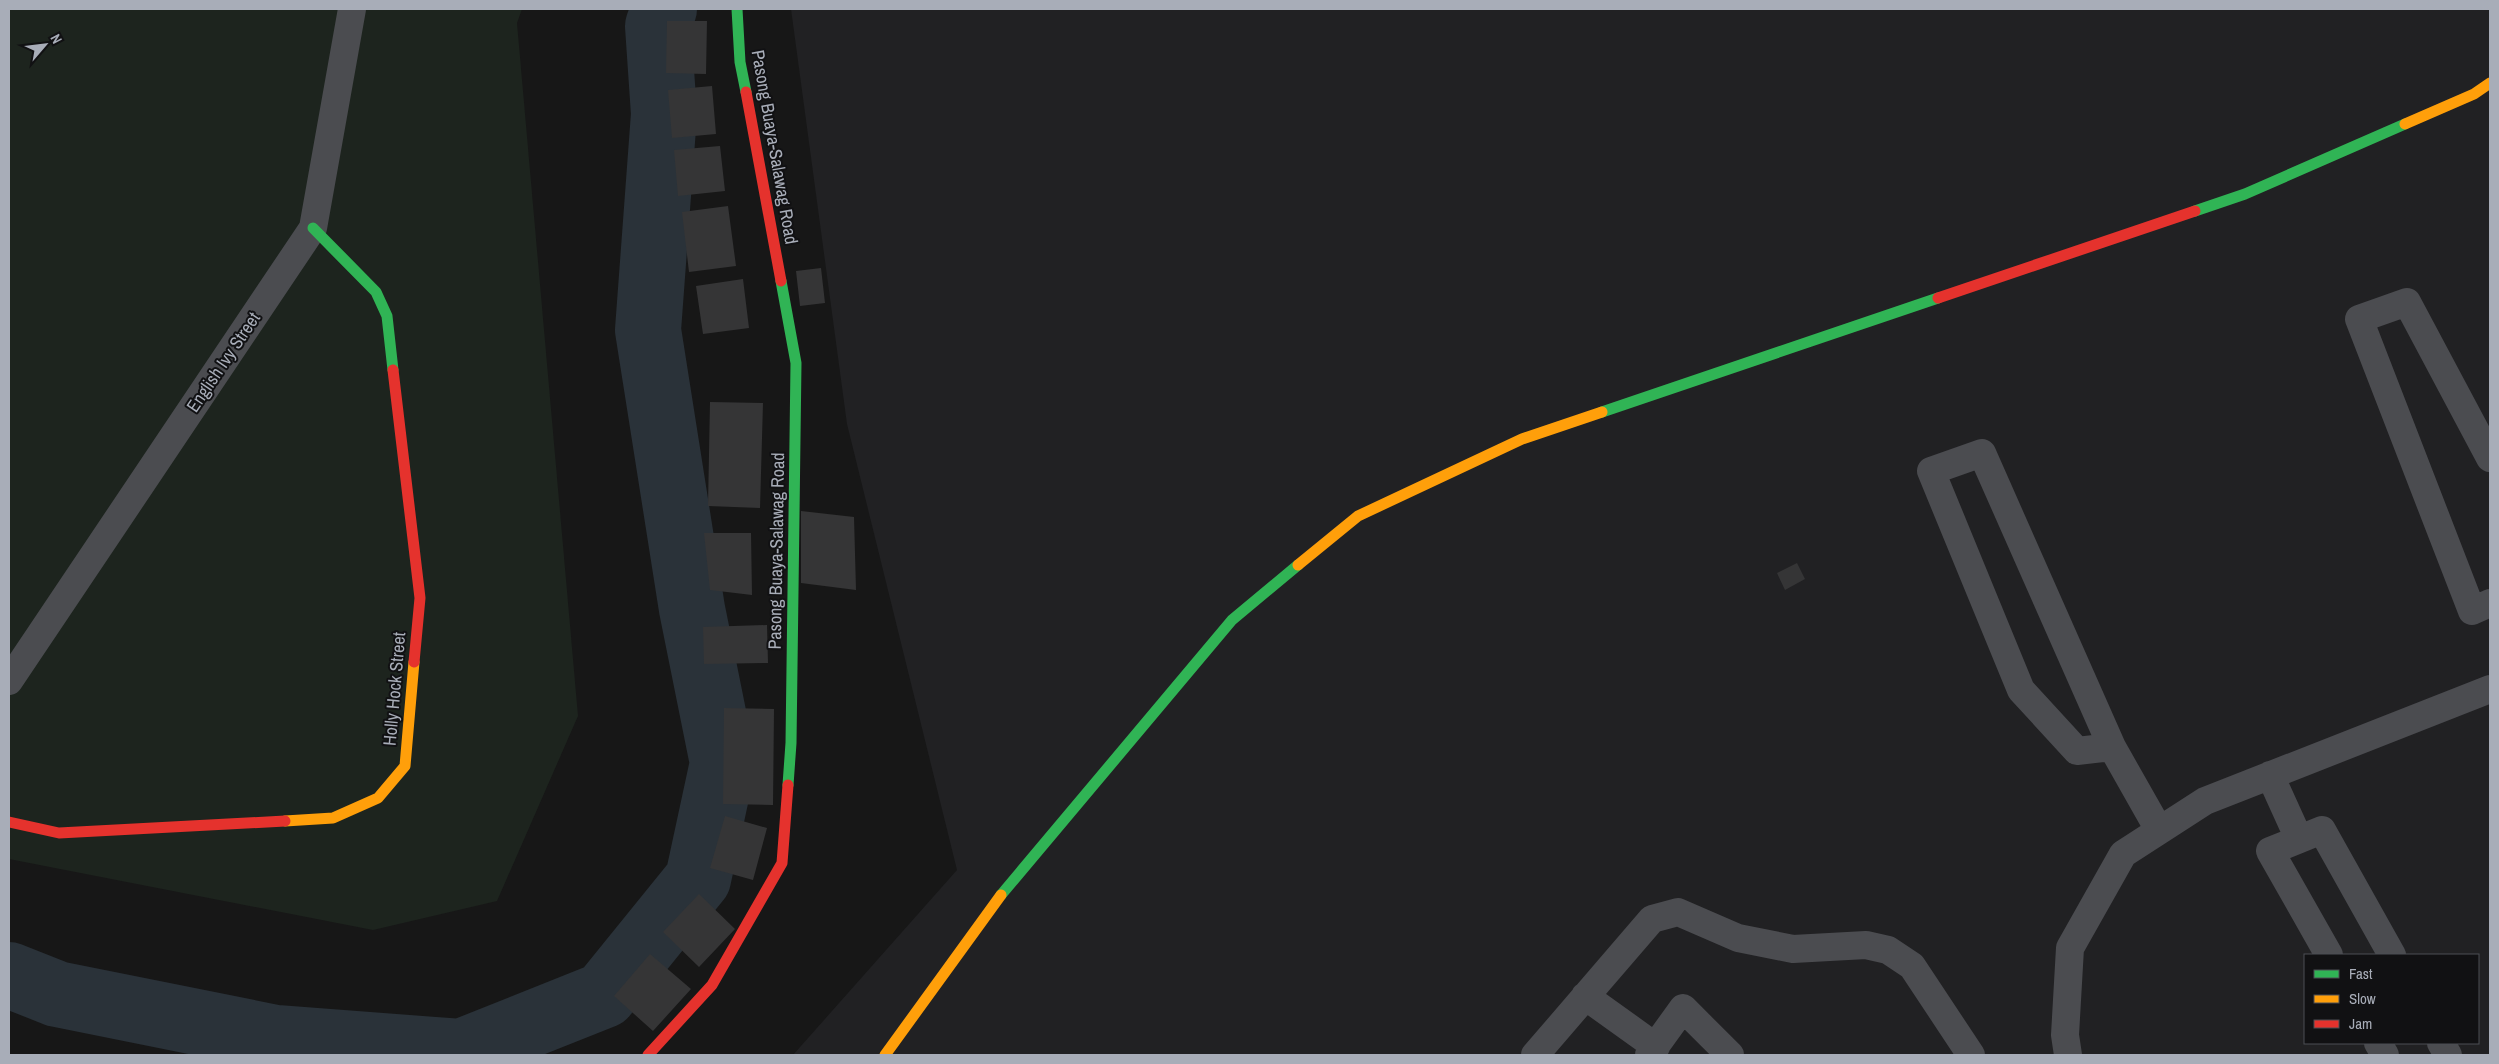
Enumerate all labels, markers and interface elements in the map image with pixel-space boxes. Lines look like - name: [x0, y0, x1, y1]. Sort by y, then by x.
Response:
- north arrow: [20, 20, 70, 70]
- text: N: [47, 31, 66, 47]
- street label: Pasong Buaya-Salawag Road: [746, 48, 804, 246]
- street label: English Ivy Street: [180, 307, 266, 417]
- street label: Pasong Buaya-Salawag Road: [762, 452, 790, 650]
- street label: Holly Hock Street: [377, 631, 411, 747]
- legend: [2304, 954, 2479, 1044]
- text: Fast: [2349, 963, 2373, 984]
- text: Slow: [2349, 988, 2376, 1009]
- text: Jam: [2349, 1013, 2372, 1034]

